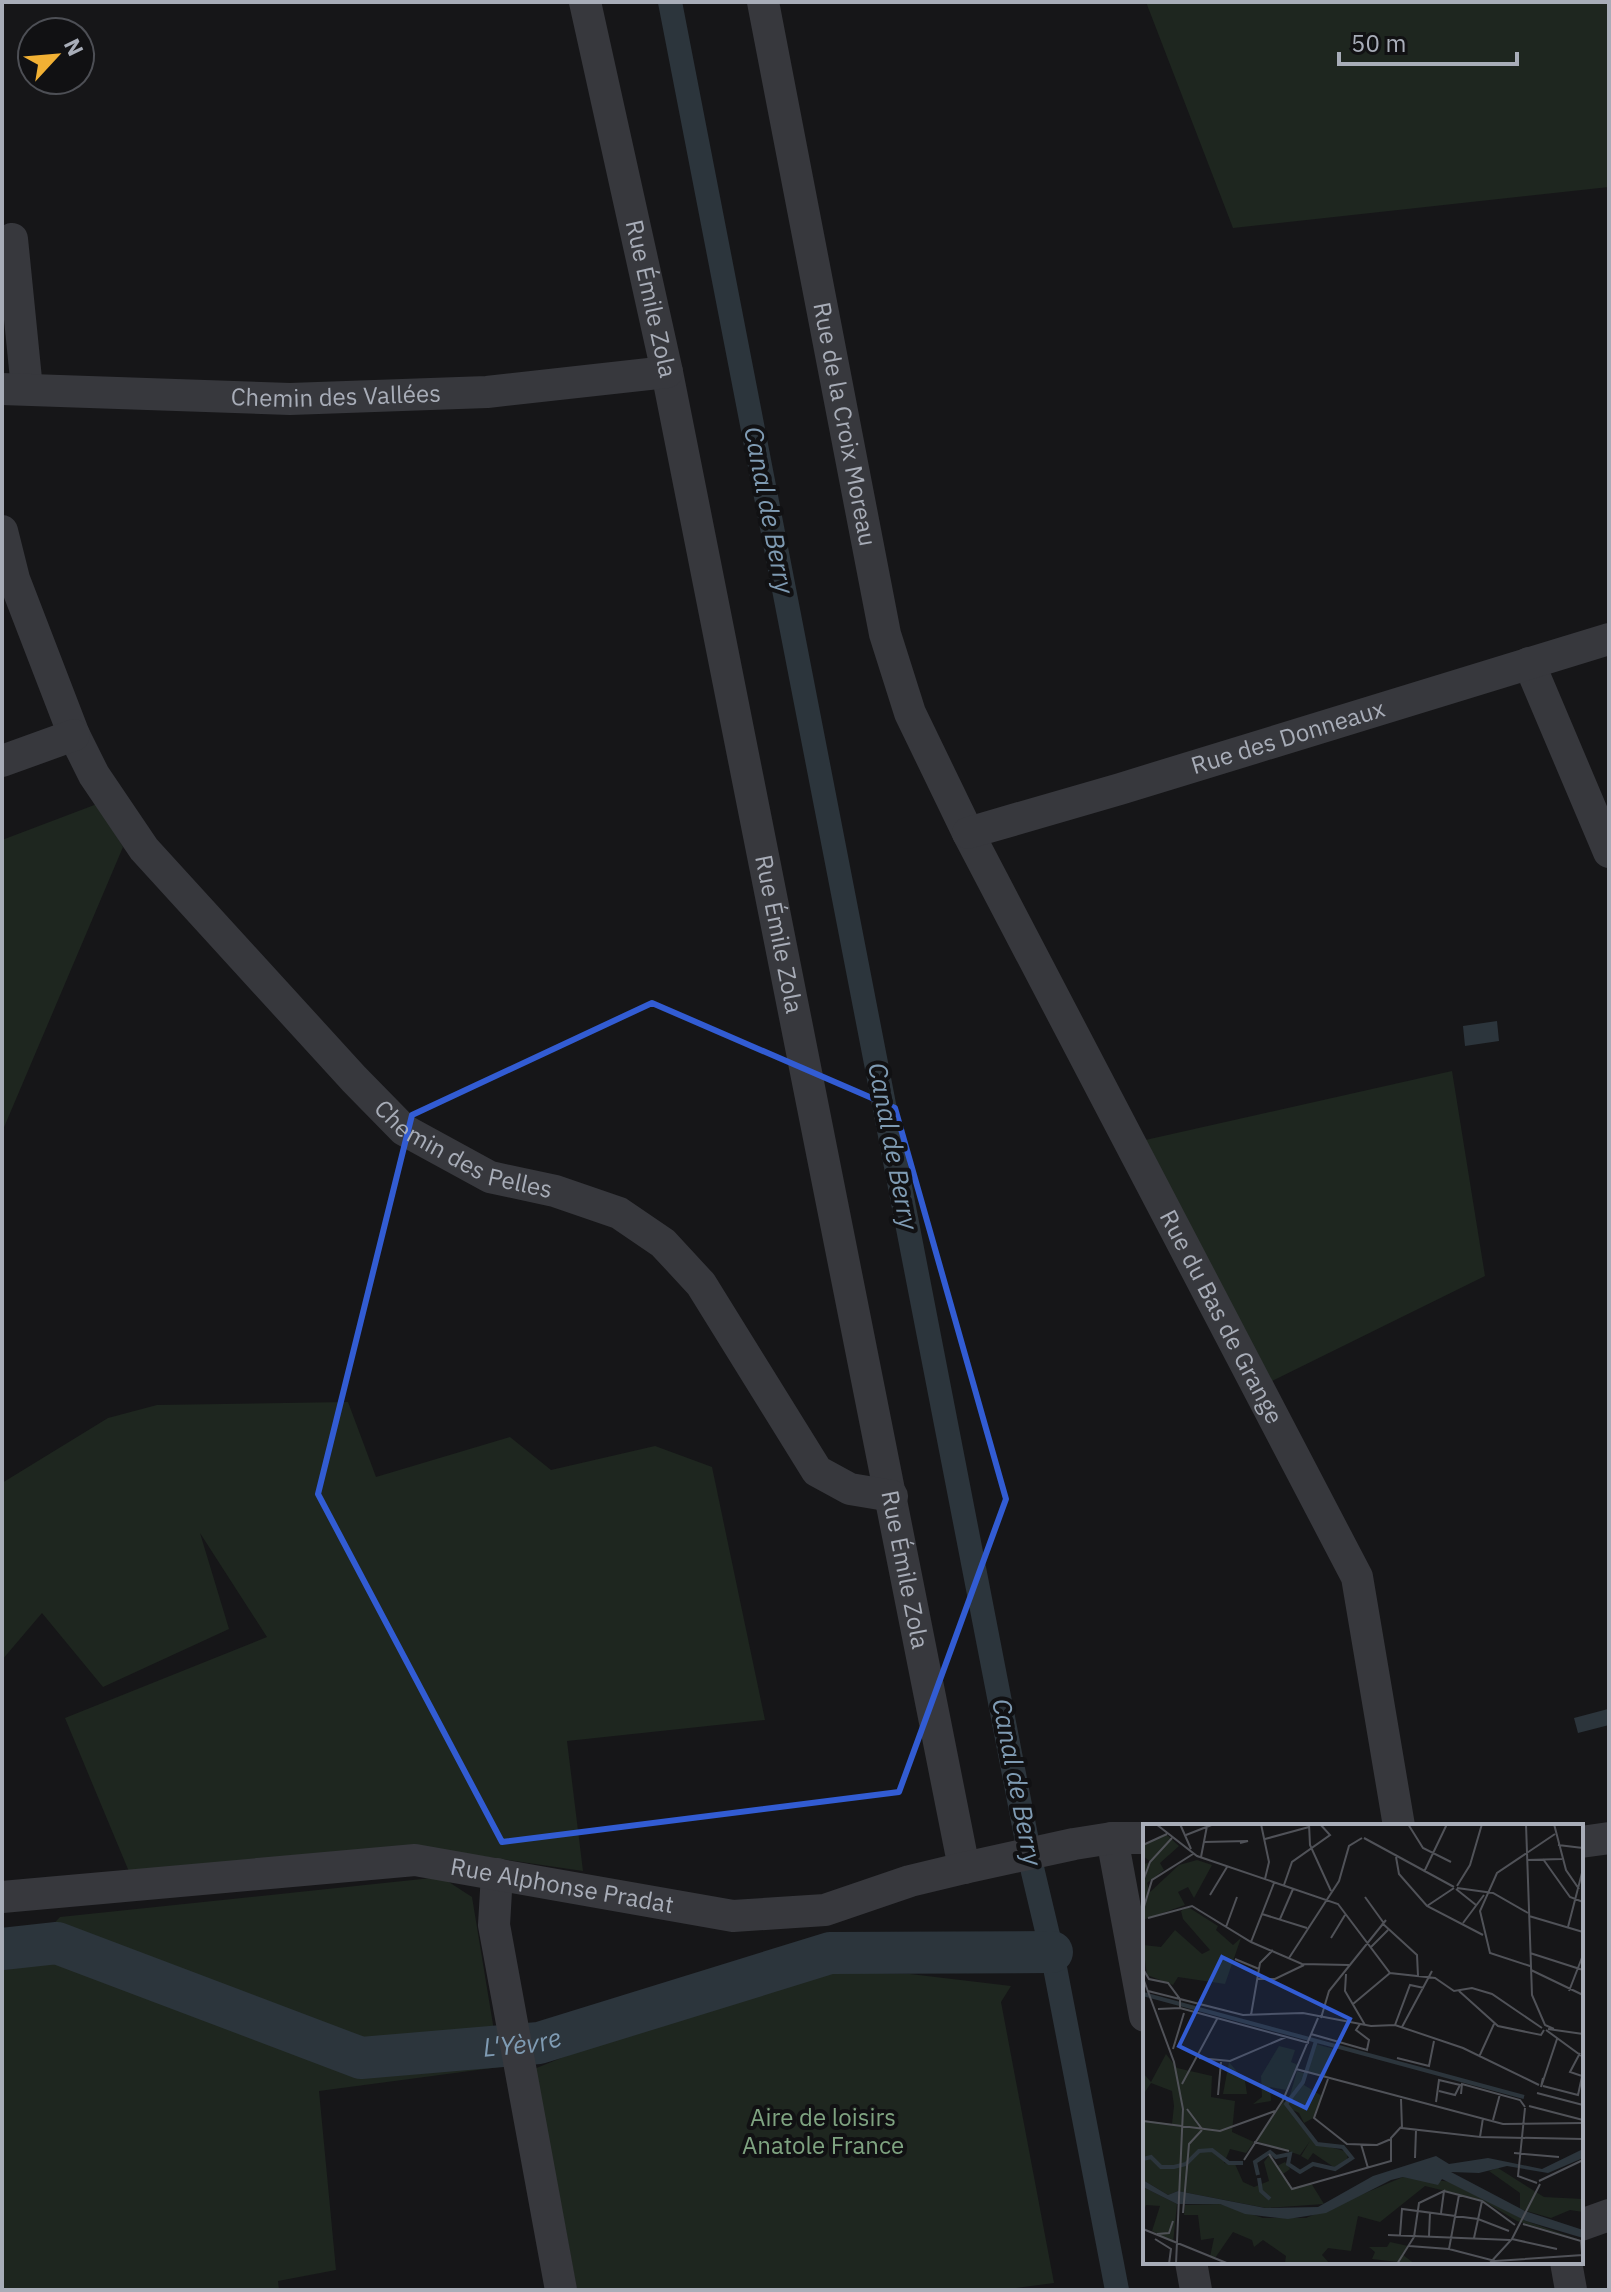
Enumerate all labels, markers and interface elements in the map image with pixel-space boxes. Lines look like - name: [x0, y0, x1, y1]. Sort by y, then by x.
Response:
- north arrow: [16, 16, 96, 96]
- scale bar: [1339, 16, 1517, 66]
- text: 50 m: [1351, 27, 1406, 59]
- text: N: [58, 33, 91, 61]
- street label: Rue Émile Zola: [619, 217, 685, 381]
- street label: Rue de la Croix Moreau: [806, 299, 885, 549]
- street label: Chemin des Vallées: [230, 377, 441, 414]
- water label: Canal de Berry: [737, 424, 803, 597]
- street label: Rue des Donneaux: [1187, 692, 1389, 781]
- street label: Rue Émile Zola: [748, 852, 811, 1016]
- water label: Canal de Berry: [861, 1060, 927, 1233]
- street label: Chemin des Pelles: [368, 1092, 555, 1205]
- street label: Rue du Bas de Grange: [1153, 1204, 1291, 1429]
- street label: Rue Émile Zola: [874, 1487, 937, 1652]
- water label: Canal de Berry: [985, 1696, 1051, 1869]
- inset map: [1143, 1824, 1583, 2264]
- street label: Rue Alphonse Pradat: [448, 1850, 676, 1920]
- water label: L'Yèvre: [481, 2019, 565, 2064]
- park label: Aire de loisirs Anatole France: [742, 2101, 904, 2161]

